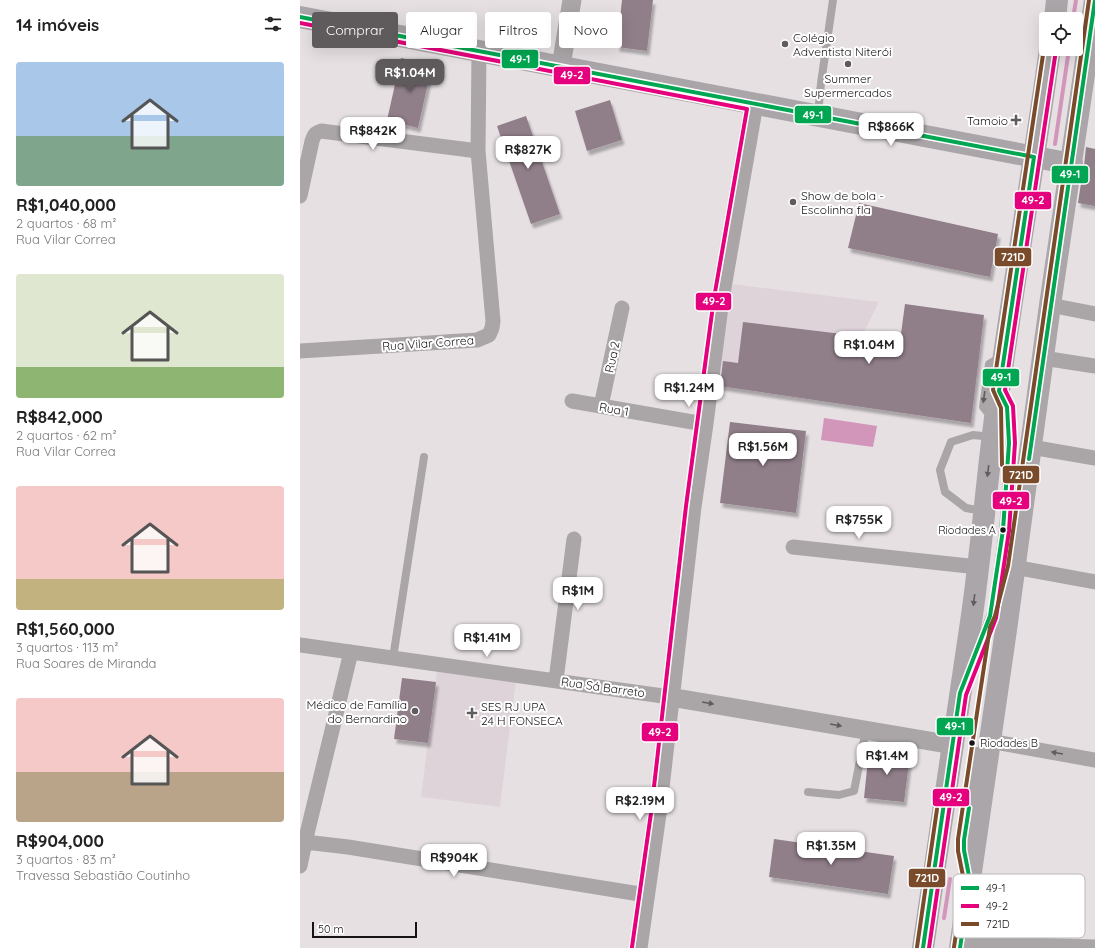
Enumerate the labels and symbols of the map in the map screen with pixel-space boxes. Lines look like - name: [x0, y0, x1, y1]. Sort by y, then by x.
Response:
- place label: Colégio Adventista Niterói: [793, 30, 891, 59]
- marker: Colégio Adventista Niterói: [780, 39, 790, 49]
- line badge: 49-1: [501, 49, 539, 69]
- text: 49-1: [510, 52, 530, 66]
- pin: R$1.04M: [373, 59, 447, 93]
- marker: Summer Supermercados: [843, 59, 853, 69]
- line badge: 49-2: [553, 66, 591, 85]
- text: 49-2: [560, 68, 584, 82]
- place label: Summer Supermercados: [804, 71, 892, 100]
- line badge: 49-1: [794, 105, 832, 124]
- text: 49-1: [803, 108, 823, 122]
- pin: R$866K: [858, 113, 924, 147]
- place label: Tamoio: [967, 113, 1008, 128]
- marker: Tamoio: [1011, 115, 1021, 125]
- pin: R$842K: [340, 117, 406, 151]
- pin: R$827K: [495, 136, 561, 170]
- line badge: 49-1: [1051, 165, 1089, 184]
- text: 49-1: [1060, 167, 1080, 181]
- place label: Show de bola - Escolinha fla: [801, 188, 884, 217]
- line badge: 49-2: [1014, 191, 1052, 210]
- text: 49-2: [1021, 193, 1045, 207]
- marker: Show de bola - Escolinha fla: [788, 197, 798, 207]
- line badge: 721D: [994, 247, 1032, 267]
- text: 721D: [1001, 250, 1025, 264]
- line badge: 49-2: [695, 292, 732, 311]
- text: 49-2: [702, 294, 726, 308]
- pin: R$1.04M: [832, 331, 906, 365]
- street label: Rua Vilar Correa: [382, 332, 474, 354]
- street label: Rua 2: [601, 339, 623, 374]
- line badge: 49-1: [982, 368, 1020, 387]
- text: 49-1: [991, 370, 1011, 384]
- pin: R$1.24M: [652, 374, 726, 408]
- one-way arrow: [981, 391, 987, 403]
- street label: Rua 1: [598, 399, 630, 419]
- pin: R$1.56M: [726, 433, 800, 467]
- one-way arrow: [985, 465, 992, 477]
- line badge: 721D: [1002, 465, 1040, 484]
- text: 721D: [1009, 468, 1033, 482]
- line badge: 49-2: [992, 491, 1030, 510]
- text: 49-2: [999, 494, 1023, 508]
- pin: R$755K: [826, 506, 892, 540]
- place label: Riodades A: [938, 523, 996, 537]
- marker: Riodades A: [998, 525, 1008, 535]
- pin: R$1M: [554, 577, 602, 611]
- one-way arrow: [971, 594, 977, 606]
- pin: R$1.41M: [450, 624, 524, 658]
- street label: Rua Sá Barreto: [560, 674, 646, 700]
- place label: Médico de Família do Bernardino: [306, 697, 407, 726]
- place label: SES RJ UPA 24 H FONSECA: [481, 699, 563, 728]
- one-way arrow: [702, 700, 714, 706]
- marker: Médico de Família do Bernardino: [410, 706, 420, 716]
- marker: SES RJ UPA 24 H FONSECA: [466, 707, 478, 719]
- line badge: 49-1: [936, 717, 974, 736]
- text: 49-1: [945, 719, 965, 733]
- line badge: 49-2: [641, 722, 679, 742]
- one-way arrow: [830, 722, 842, 728]
- text: 49-2: [648, 725, 672, 739]
- place label: Riodades B: [980, 736, 1038, 750]
- marker: Riodades B: [967, 738, 977, 748]
- pin: R$1.4M: [854, 742, 920, 776]
- one-way arrow: [1050, 750, 1063, 756]
- pin: R$2.19M: [603, 787, 677, 821]
- line badge: 49-2: [932, 788, 970, 807]
- text: 49-2: [939, 790, 963, 804]
- pin: R$1.35M: [794, 832, 868, 866]
- pin: R$904K: [421, 844, 487, 878]
- line badge: 721D: [908, 868, 946, 888]
- text: 721D: [915, 871, 939, 885]
- legend: [953, 874, 1085, 938]
- text: 49-1: [986, 881, 1006, 895]
- text: 49-2: [986, 899, 1008, 913]
- text: 721D: [986, 917, 1010, 931]
- scale bar: [312, 920, 417, 939]

